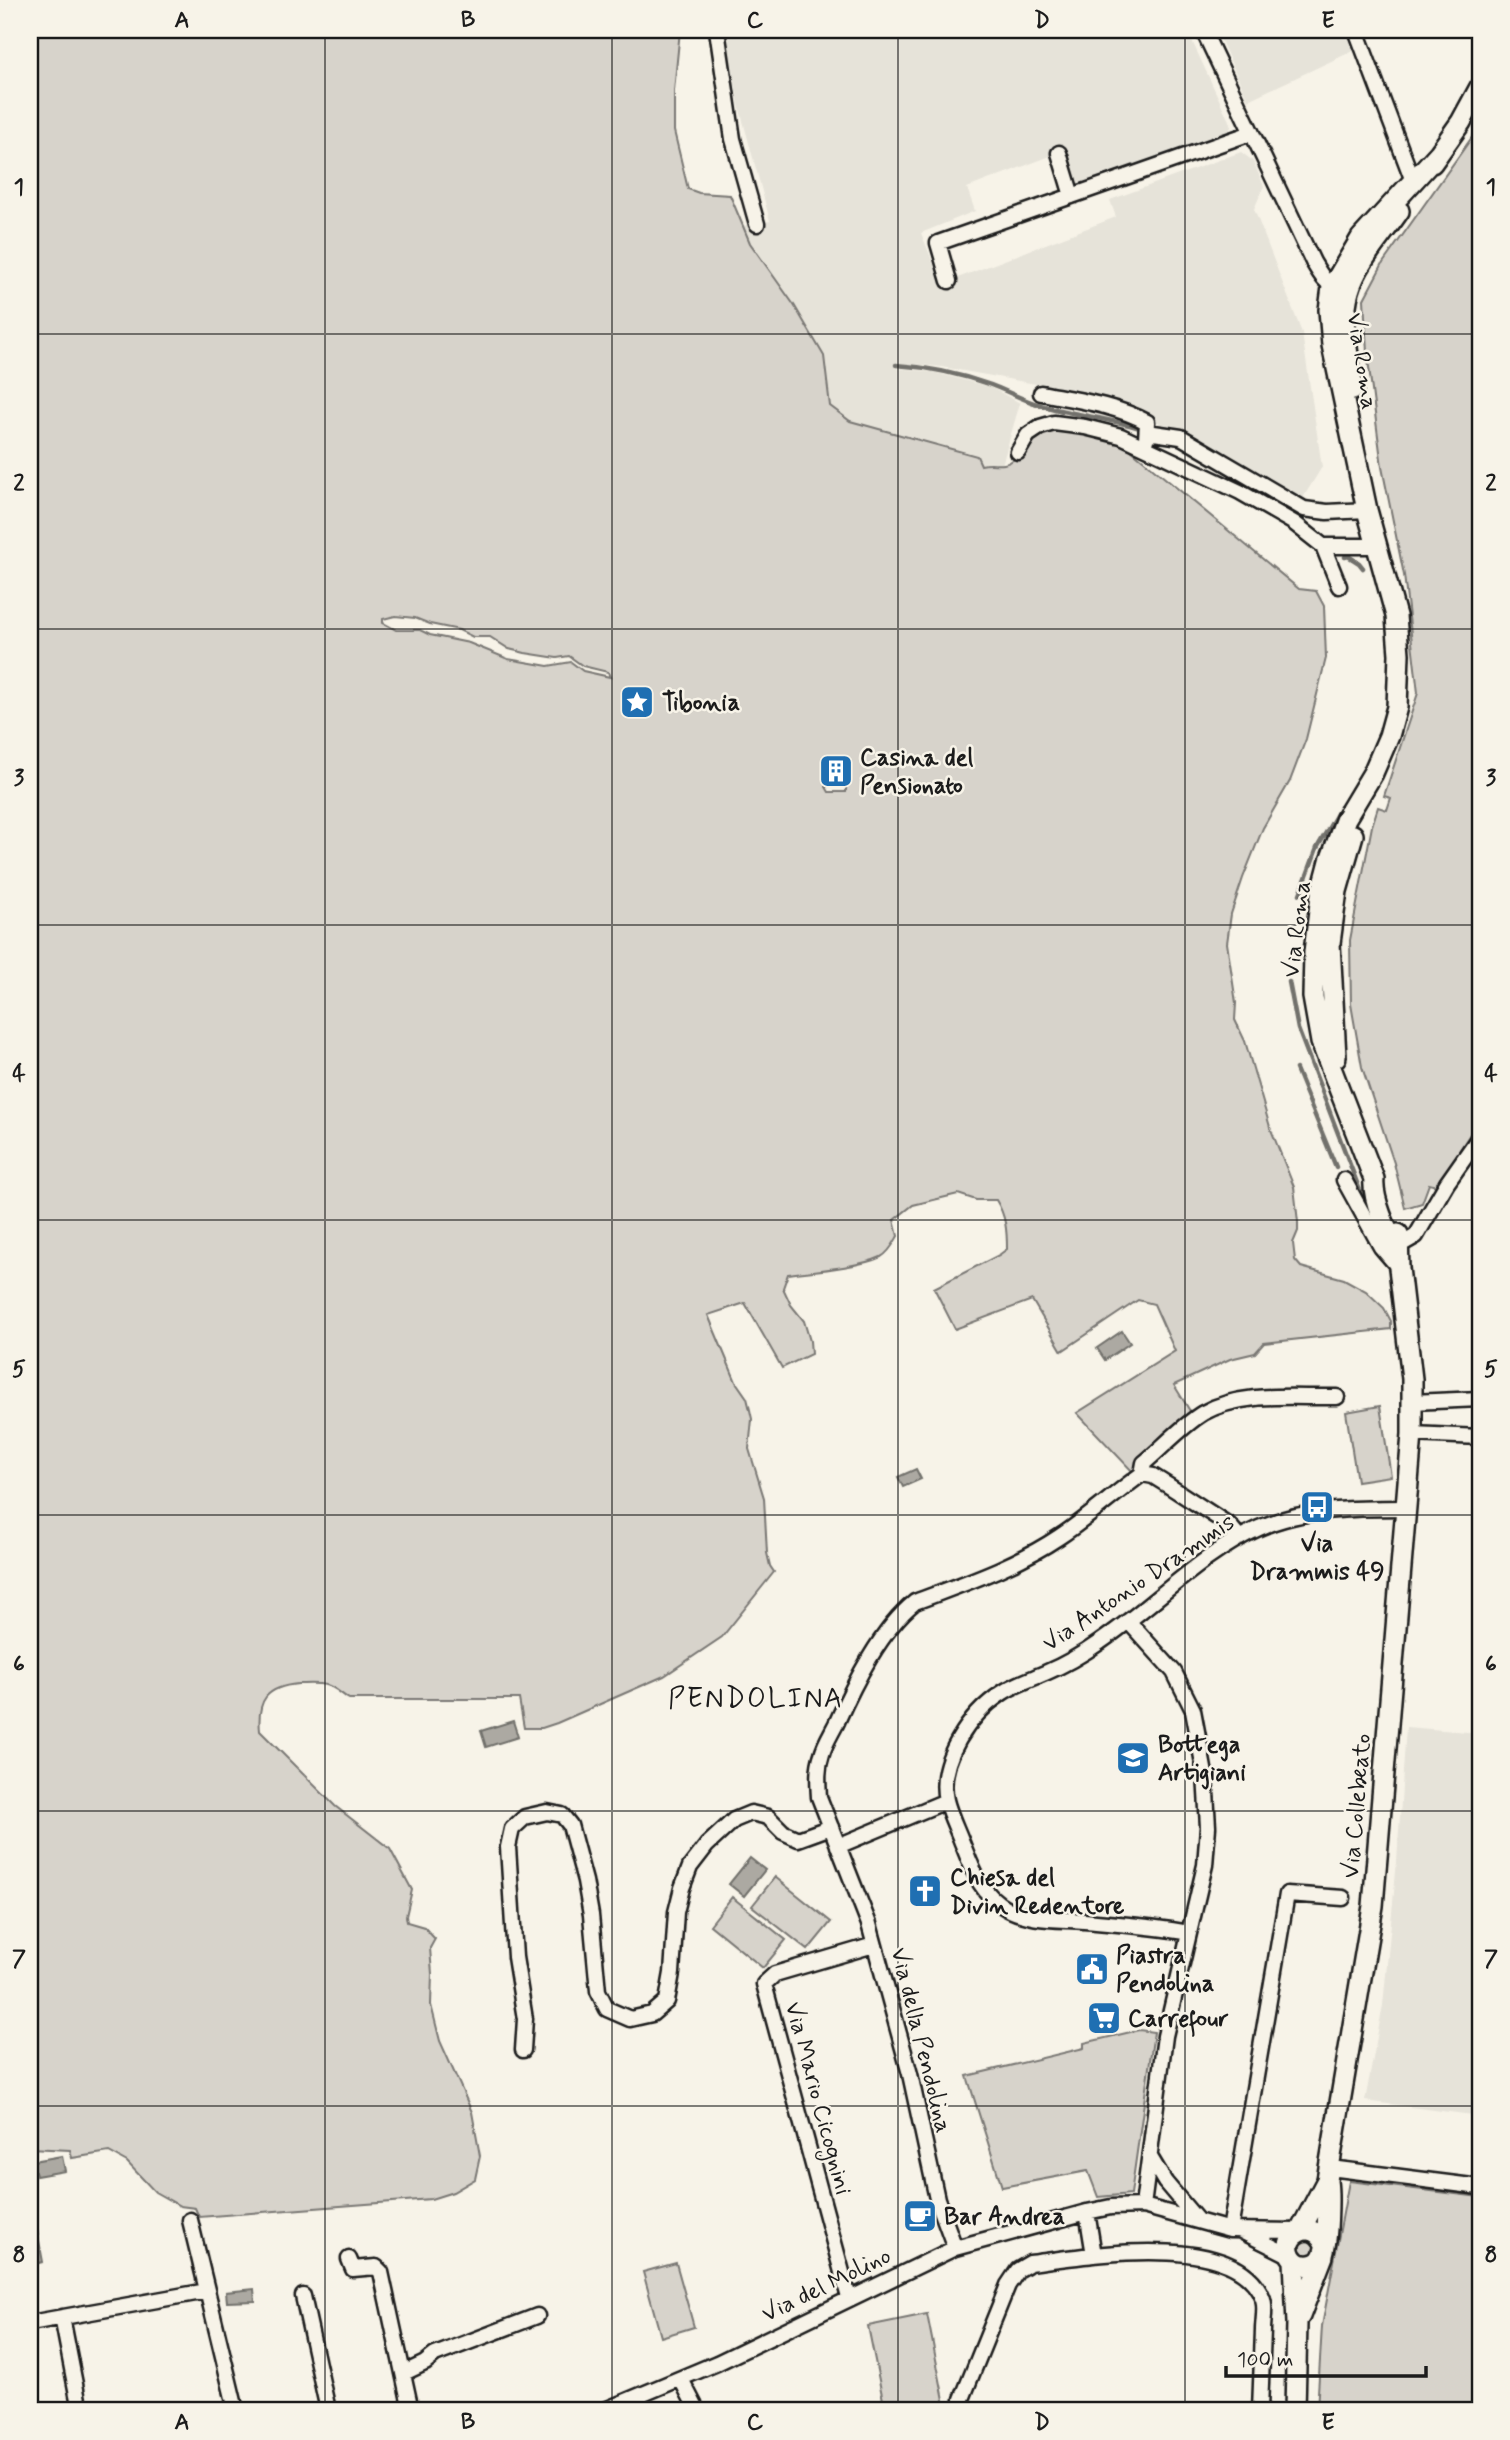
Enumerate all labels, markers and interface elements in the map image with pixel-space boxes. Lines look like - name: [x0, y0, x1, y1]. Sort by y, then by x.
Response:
- text: A: [174, 6, 190, 36]
- text: B: [461, 6, 476, 36]
- text: C: [747, 6, 764, 36]
- text: D: [1034, 6, 1050, 36]
- text: E: [1321, 6, 1335, 36]
- text: 1: [14, 173, 24, 203]
- text: 1: [1486, 173, 1496, 203]
- street label: Via Roma: [1339, 311, 1384, 412]
- text: 2: [13, 469, 25, 499]
- text: 2: [1485, 469, 1497, 499]
- place icon: Tibonia: [618, 683, 656, 721]
- place label: Tibonia: [662, 688, 740, 719]
- place label: Casina del Pensionato: [860, 743, 974, 802]
- building icon: Casina del Pensionato: [817, 752, 855, 790]
- text: 3: [14, 764, 25, 794]
- text: 3: [1486, 764, 1497, 794]
- street label: Via Roma: [1276, 879, 1319, 980]
- text: 4: [12, 1059, 26, 1089]
- text: 4: [1484, 1059, 1498, 1089]
- text: 5: [12, 1355, 26, 1385]
- text: 5: [1484, 1355, 1498, 1385]
- bus stop icon: Via Drammis 49: [1298, 1488, 1336, 1526]
- street label: Via Antonio Drammis: [1037, 1507, 1241, 1659]
- place label: Via Drammis 49: [1250, 1529, 1385, 1588]
- text: 6: [13, 1650, 25, 1680]
- text: 6: [1485, 1650, 1497, 1680]
- district label: PENDOLINA: [668, 1681, 844, 1718]
- place label: Bottega Artigiani: [1158, 1730, 1246, 1790]
- street label: Via Collebeato: [1336, 1732, 1379, 1880]
- school or university icon: Bottega Artigiani: [1114, 1739, 1152, 1777]
- place label: Chiesa del Divin Redentore: [950, 1863, 1125, 1922]
- church icon: Chiesa del Divin Redentore: [906, 1872, 944, 1910]
- place label: Piastra Pendolina: [1116, 1941, 1214, 2000]
- street label: Via della Pendolina: [883, 1944, 959, 2136]
- text: 7: [12, 1945, 26, 1975]
- text: 7: [1484, 1945, 1498, 1975]
- public building icon: Piastra Pendolina: [1073, 1950, 1111, 1988]
- street label: Via Mario Cicognini: [775, 1998, 858, 2199]
- supermarket icon: Carrefour: [1085, 1999, 1123, 2037]
- place label: Carrefour: [1128, 2004, 1229, 2037]
- cafe icon: Bar Andrea: [901, 2197, 939, 2235]
- place label: Bar Andrea: [944, 2202, 1065, 2233]
- text: 8: [13, 2241, 25, 2271]
- street label: Via del Molino: [757, 2241, 896, 2330]
- text: 8: [1485, 2241, 1497, 2271]
- scale bar: [1226, 2335, 1426, 2379]
- text: 100 m: [1237, 2346, 1293, 2374]
- text: A: [174, 2408, 190, 2438]
- text: B: [461, 2408, 476, 2438]
- text: C: [747, 2408, 764, 2438]
- text: D: [1034, 2408, 1050, 2438]
- text: E: [1321, 2408, 1335, 2438]

